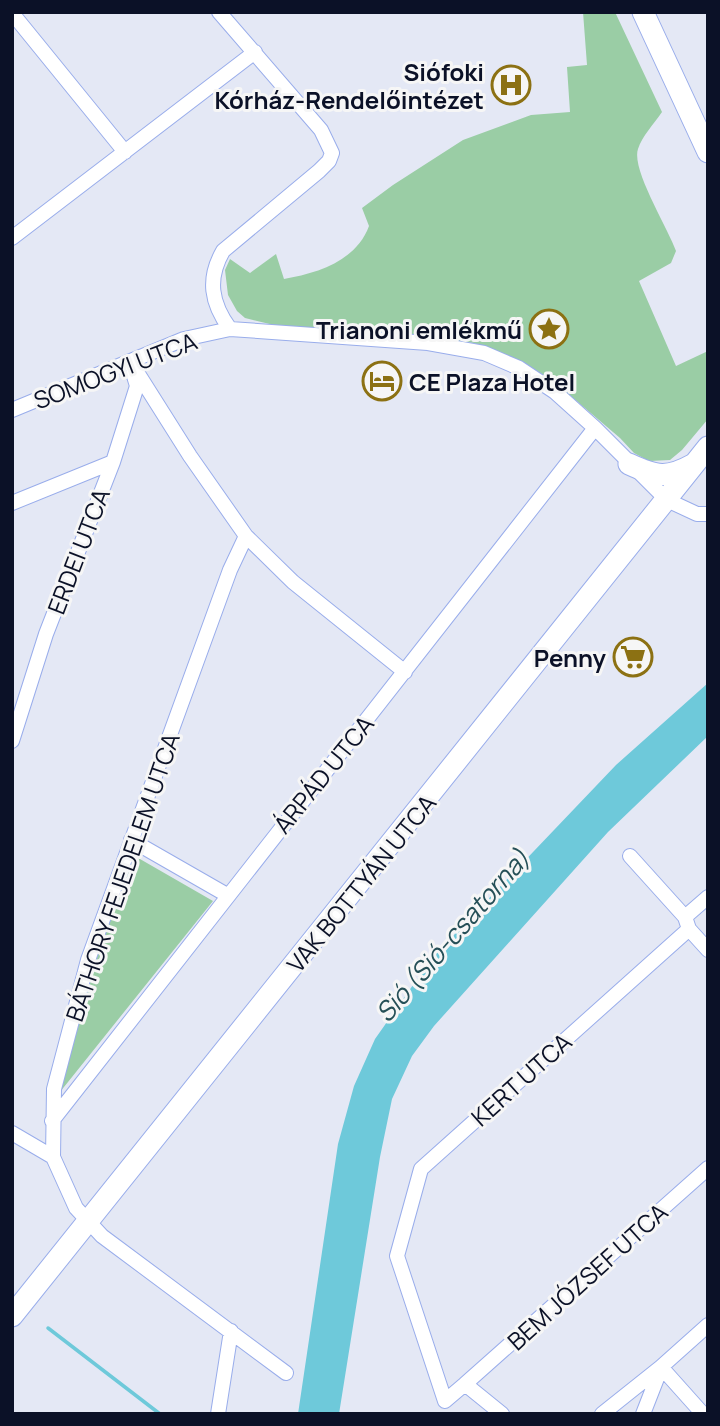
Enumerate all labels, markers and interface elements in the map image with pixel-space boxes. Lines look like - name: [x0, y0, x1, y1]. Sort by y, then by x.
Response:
- place label: Siófoki Kórház-Rendelőintézet: [214, 55, 484, 116]
- hospital icon: Siófoki Kórház-Rendelőintézet: [490, 64, 532, 106]
- place icon: Trianoni emlékmű: [528, 308, 570, 350]
- place label: Trianoni emlékmű: [316, 313, 522, 346]
- street label: SOMOGYI UTCA: [29, 324, 201, 416]
- hotel icon: CE Plaza Hotel: [361, 360, 403, 402]
- place label: CE Plaza Hotel: [409, 365, 575, 398]
- street label: ERDEI UTCA: [39, 483, 117, 619]
- supermarket icon: Penny: [612, 636, 654, 678]
- place label: Penny: [534, 641, 607, 674]
- street label: ÁRPÁD UTCA: [265, 708, 381, 840]
- street label: BÁTHORY FEJEDELEM UTCA: [57, 728, 187, 1026]
- street label: VAK BOTTYÁN UTCA: [279, 787, 443, 979]
- water label: Sió (Sió-csatorna): [367, 841, 537, 1029]
- street label: KERT UTCA: [464, 1025, 578, 1133]
- street label: BEM JÓZSEF UTCA: [500, 1195, 674, 1357]

